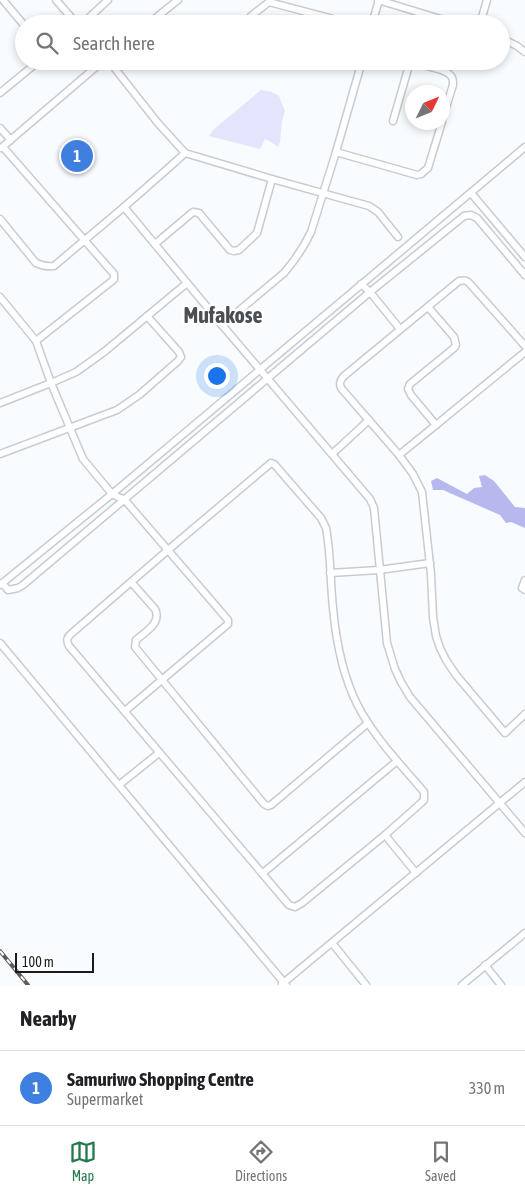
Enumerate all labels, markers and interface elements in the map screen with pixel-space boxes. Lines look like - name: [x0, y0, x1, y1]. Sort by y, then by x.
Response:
- search box: [15, 15, 510, 70]
- icon: search: [33, 29, 61, 57]
- text: Search here: [73, 32, 155, 54]
- north arrow: [405, 85, 450, 130]
- pin: 1: [61, 137, 93, 175]
- district label: Mufakose: [183, 302, 263, 328]
- your location: [204, 363, 230, 389]
- scale bar: [15, 950, 94, 973]
- text: 100 m: [22, 954, 54, 970]
- text: Nearby: [20, 1006, 76, 1030]
- text: Samuriwo Shopping Centre: [67, 1068, 254, 1090]
- text: 1: [32, 1079, 40, 1097]
- text: 330 m: [469, 1079, 505, 1097]
- text: Supermarket: [67, 1090, 143, 1108]
- tab: Map: [69, 1138, 97, 1184]
- tab: Directions: [235, 1138, 287, 1184]
- tab: Saved: [425, 1138, 456, 1184]

